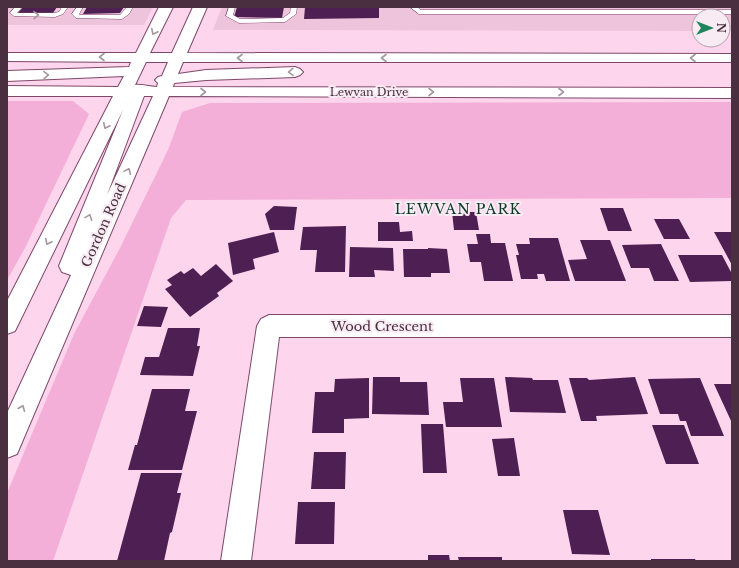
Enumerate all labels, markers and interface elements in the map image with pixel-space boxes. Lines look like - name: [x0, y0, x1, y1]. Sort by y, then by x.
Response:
- north arrow: [691, 8, 731, 48]
- one-way arrow: [33, 11, 39, 19]
- text: N: [714, 23, 728, 34]
- one-way arrow: [151, 28, 158, 35]
- one-way arrow: [99, 53, 105, 61]
- one-way arrow: [237, 54, 243, 62]
- one-way arrow: [381, 54, 387, 62]
- one-way arrow: [690, 54, 696, 62]
- one-way arrow: [288, 68, 294, 76]
- one-way arrow: [43, 71, 49, 79]
- street label: Lewvan Drive: [330, 85, 408, 99]
- one-way arrow: [200, 88, 206, 96]
- one-way arrow: [428, 88, 434, 96]
- one-way arrow: [558, 88, 564, 96]
- one-way arrow: [103, 122, 111, 129]
- one-way arrow: [123, 168, 131, 175]
- street label: Gordon Road: [77, 180, 130, 270]
- district label: LEWVAN PARK: [395, 200, 521, 218]
- one-way arrow: [84, 214, 92, 221]
- one-way arrow: [45, 238, 53, 246]
- street label: Wood Crescent: [330, 318, 433, 335]
- one-way arrow: [18, 405, 26, 412]

